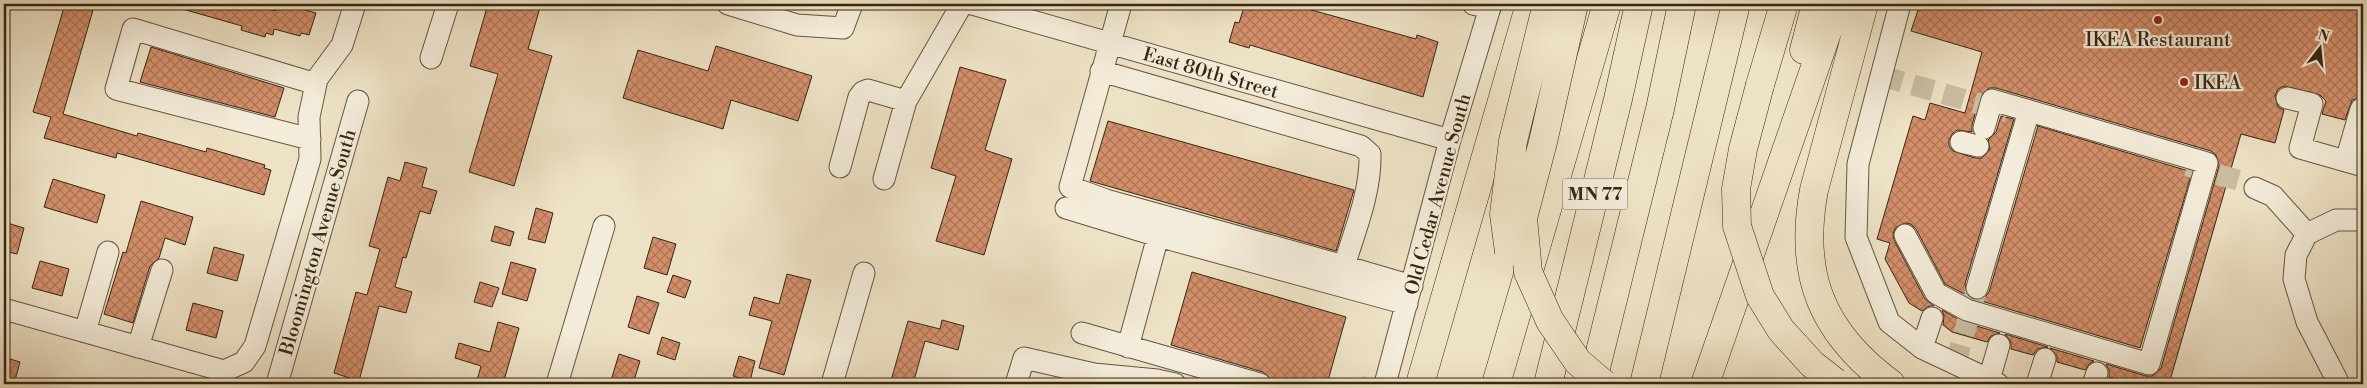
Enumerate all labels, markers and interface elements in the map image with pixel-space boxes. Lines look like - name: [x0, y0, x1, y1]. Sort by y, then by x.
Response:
- marker: IKEA Restaurant: [2152, 14, 2164, 26]
- north arrow: [2294, 22, 2344, 72]
- text: N: [2316, 26, 2331, 47]
- place label: IKEA Restaurant: [2085, 28, 2231, 52]
- street label: East 80th Street: [1140, 42, 1282, 104]
- place label: IKEA: [2194, 71, 2242, 95]
- marker: IKEA: [2178, 76, 2190, 88]
- street label: Old Cedar Avenue South: [1400, 91, 1476, 298]
- street label: Bloomington Avenue South: [274, 126, 362, 359]
- road number: MN 77: [1562, 178, 1628, 210]

